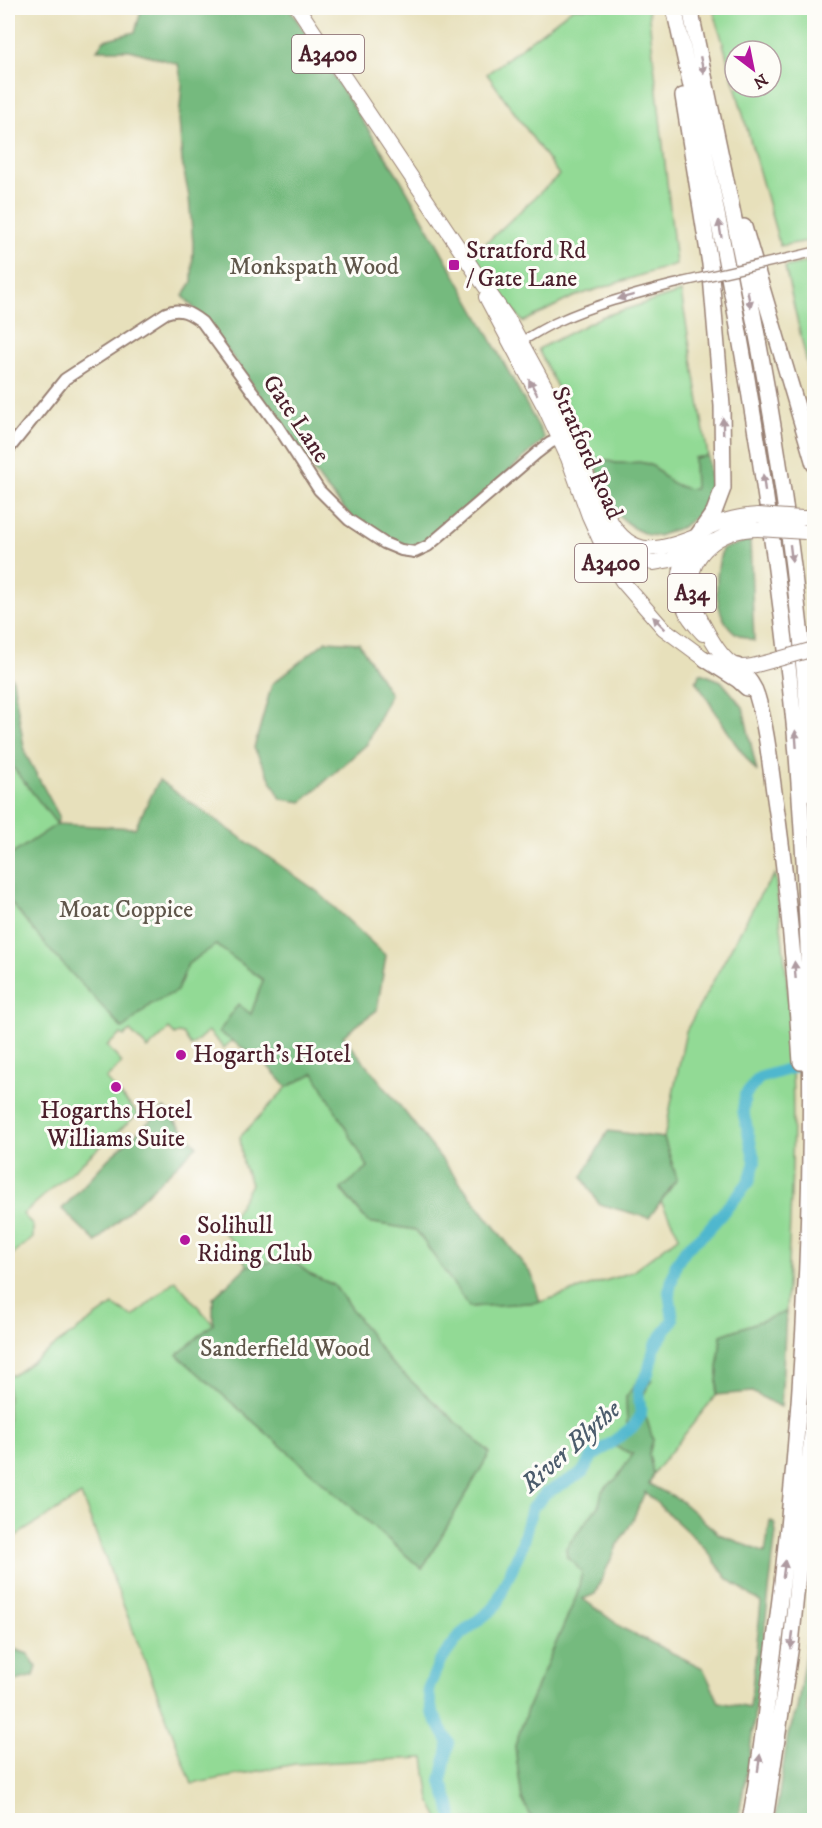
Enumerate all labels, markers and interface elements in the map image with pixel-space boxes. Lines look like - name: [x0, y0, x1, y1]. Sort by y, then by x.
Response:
- road number: A3400: [292, 35, 364, 73]
- north arrow: [723, 39, 783, 99]
- one-way arrow: [698, 56, 707, 75]
- text: N: [750, 69, 771, 93]
- one-way arrow: [715, 219, 724, 238]
- place label: Stratford Rd / Gate Lane: [466, 236, 586, 294]
- park label: Monkspath Wood: [229, 252, 399, 282]
- marker: Stratford Rd / Gate Lane: [447, 258, 461, 272]
- one-way arrow: [745, 290, 754, 309]
- one-way arrow: [617, 292, 635, 302]
- street label: Gate Lane: [256, 369, 336, 469]
- one-way arrow: [528, 378, 538, 395]
- street label: Stratford Road: [544, 382, 630, 524]
- one-way arrow: [718, 416, 728, 435]
- one-way arrow: [759, 474, 769, 493]
- road number: A3400: [575, 544, 647, 582]
- one-way arrow: [786, 544, 796, 563]
- road number: A34: [668, 574, 716, 612]
- one-way arrow: [652, 617, 666, 631]
- one-way arrow: [791, 730, 800, 749]
- park label: Moat Coppice: [59, 895, 193, 925]
- one-way arrow: [790, 961, 800, 980]
- place label: Hogarth's Hotel: [193, 1040, 351, 1070]
- marker: Hogarth's Hotel: [174, 1048, 188, 1062]
- marker: Hogarths Hotel Williams Suite: [109, 1080, 123, 1094]
- place label: Hogarths Hotel Williams Suite: [40, 1096, 193, 1154]
- place label: Solihull Riding Club: [197, 1211, 313, 1269]
- marker: Solihull Riding Club: [178, 1233, 192, 1247]
- park label: Sanderfield Wood: [200, 1334, 370, 1364]
- water label: River Blythe: [513, 1393, 629, 1501]
- one-way arrow: [780, 1560, 789, 1579]
- one-way arrow: [787, 1630, 797, 1649]
- one-way arrow: [754, 1753, 763, 1772]

